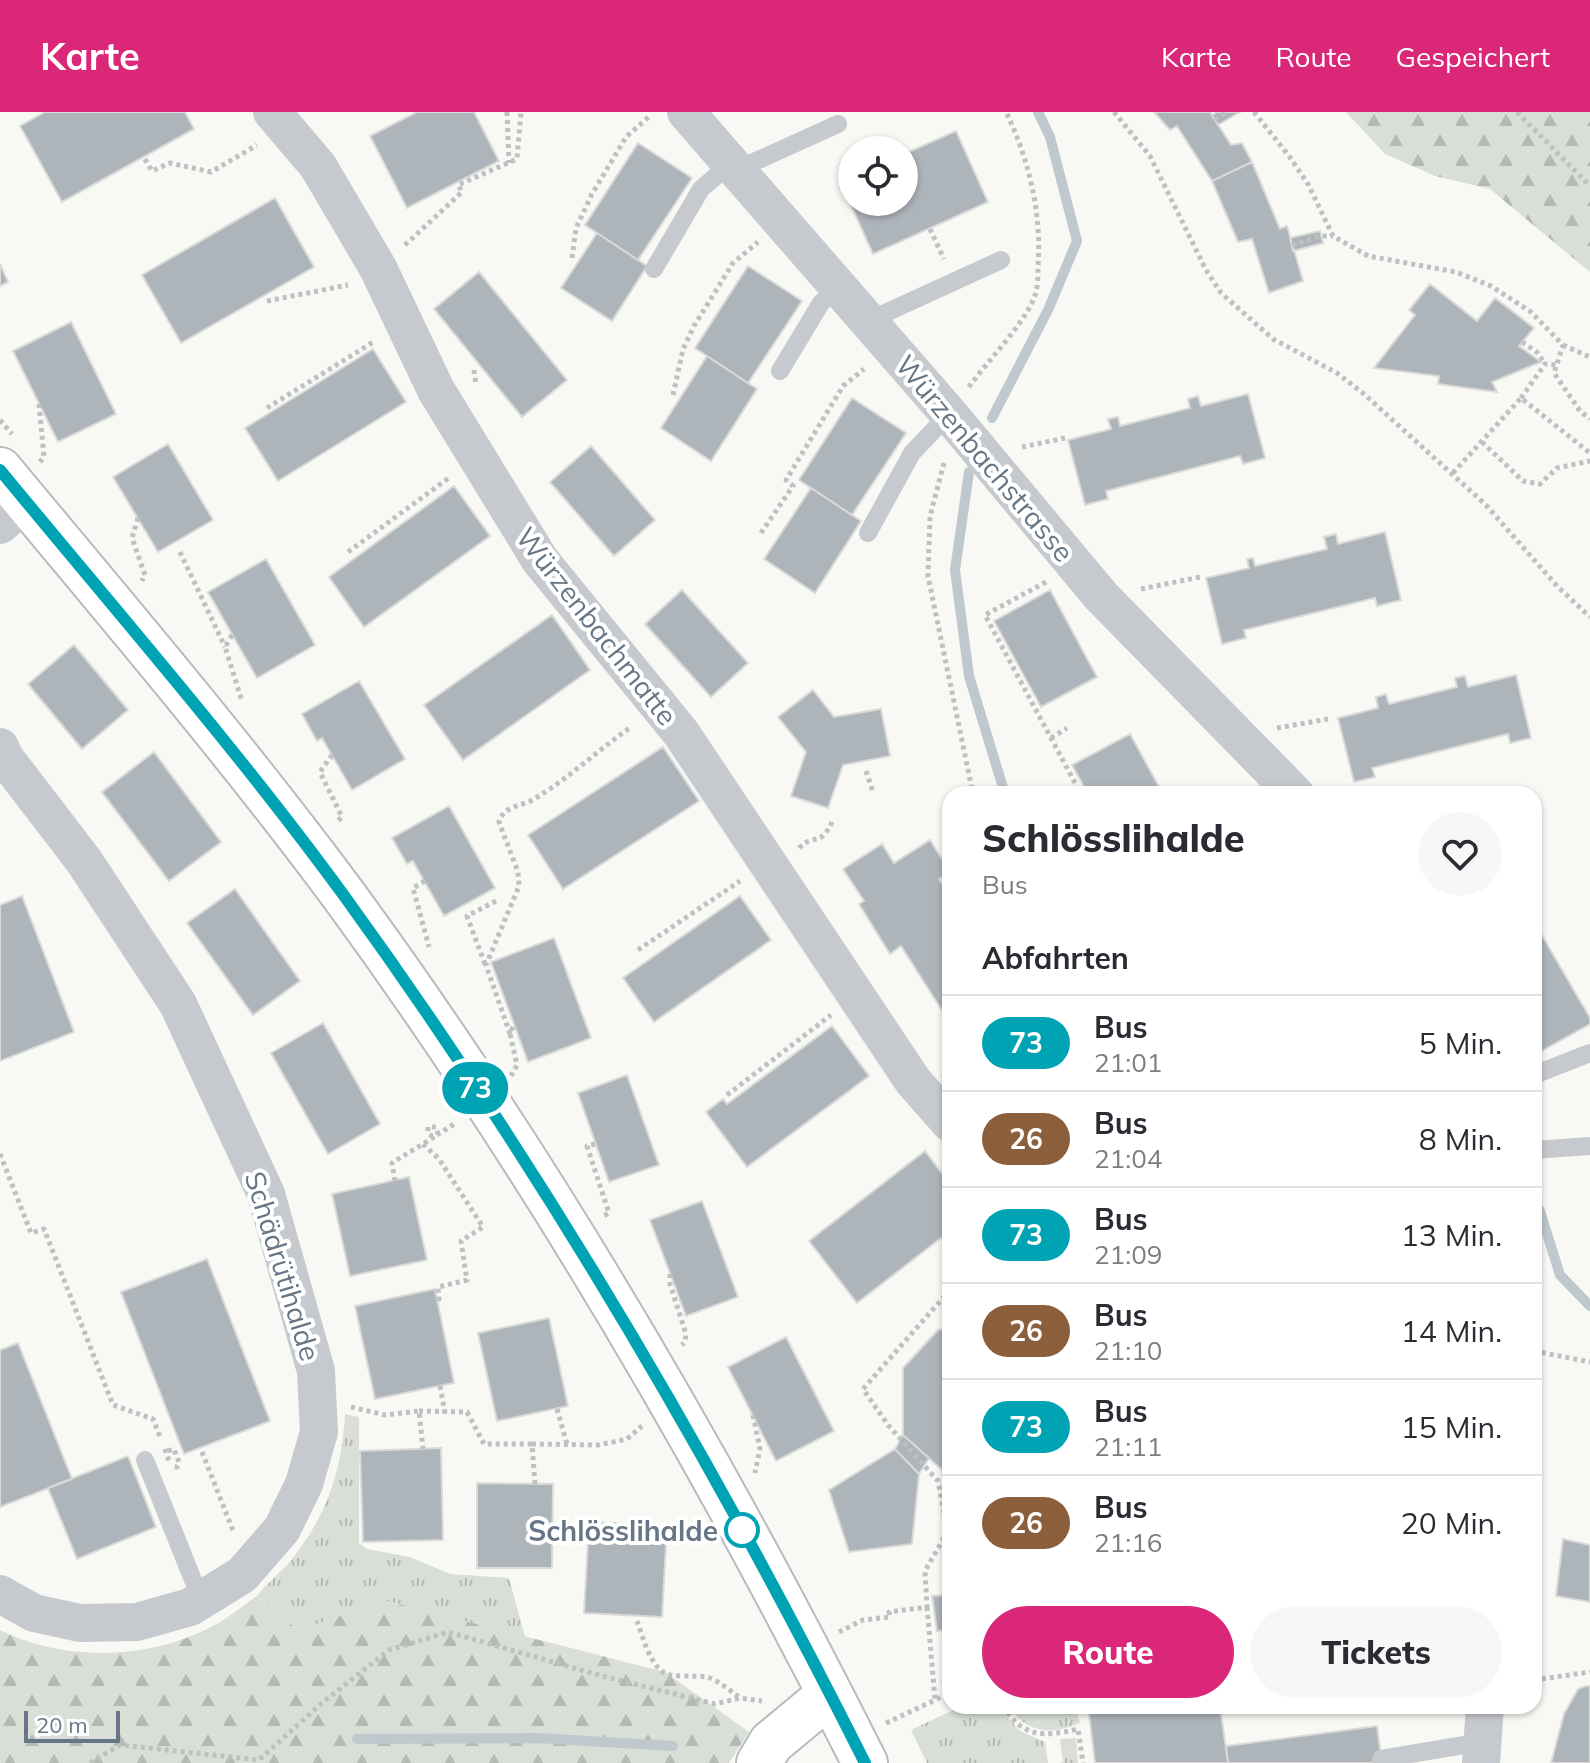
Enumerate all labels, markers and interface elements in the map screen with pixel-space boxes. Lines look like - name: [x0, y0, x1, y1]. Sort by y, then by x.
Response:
- text: Karte: [40, 32, 140, 80]
- text: Karte: [1161, 39, 1231, 74]
- text: Route: [1275, 39, 1352, 74]
- text: Gespeichert: [1396, 39, 1550, 74]
- map controls: [838, 136, 918, 216]
- button: locate: [838, 136, 918, 216]
- street label: Würzenbachstrasse: [888, 347, 1082, 569]
- street label: Würzenbachmatte: [509, 520, 685, 732]
- button: heart: [1418, 812, 1502, 896]
- text: Schlösslihalde: [982, 814, 1245, 862]
- text: Bus: [982, 868, 1028, 901]
- text: Abfahrten: [982, 939, 1129, 977]
- text: Bus: [1094, 1008, 1148, 1046]
- text: 5 Min.: [1419, 1024, 1502, 1062]
- text: 73: [1009, 1025, 1043, 1060]
- text: 21:01: [1094, 1046, 1162, 1079]
- line badge: 73: [439, 1062, 511, 1114]
- text: 73: [458, 1070, 492, 1105]
- text: Bus: [1094, 1104, 1148, 1142]
- text: 8 Min.: [1419, 1120, 1502, 1158]
- text: 26: [1009, 1121, 1043, 1156]
- text: 21:04: [1094, 1142, 1162, 1175]
- street label: Schädrütihalde: [238, 1167, 328, 1365]
- text: Bus: [1094, 1200, 1148, 1238]
- text: 13 Min.: [1401, 1216, 1502, 1254]
- text: 73: [1009, 1217, 1043, 1252]
- text: 21:09: [1094, 1238, 1162, 1271]
- text: Bus: [1094, 1296, 1148, 1334]
- text: 14 Min.: [1401, 1312, 1502, 1350]
- text: 26: [1009, 1313, 1043, 1348]
- text: 21:10: [1094, 1334, 1162, 1367]
- text: Bus: [1094, 1392, 1148, 1430]
- text: 15 Min.: [1401, 1408, 1502, 1446]
- text: 73: [1009, 1409, 1043, 1444]
- text: 21:11: [1094, 1430, 1162, 1463]
- text: Bus: [1094, 1488, 1148, 1526]
- text: 20 Min.: [1401, 1504, 1502, 1542]
- text: 26: [1009, 1505, 1043, 1540]
- place label: Schlösslihalde: [528, 1513, 718, 1548]
- marker: Schlösslihalde: [725, 1513, 759, 1547]
- text: 21:16: [1094, 1526, 1162, 1559]
- button: Route: [982, 1606, 1234, 1698]
- button: Tickets: [1250, 1606, 1502, 1698]
- scale bar: [24, 1707, 120, 1743]
- text: 20 m: [36, 1711, 87, 1739]

